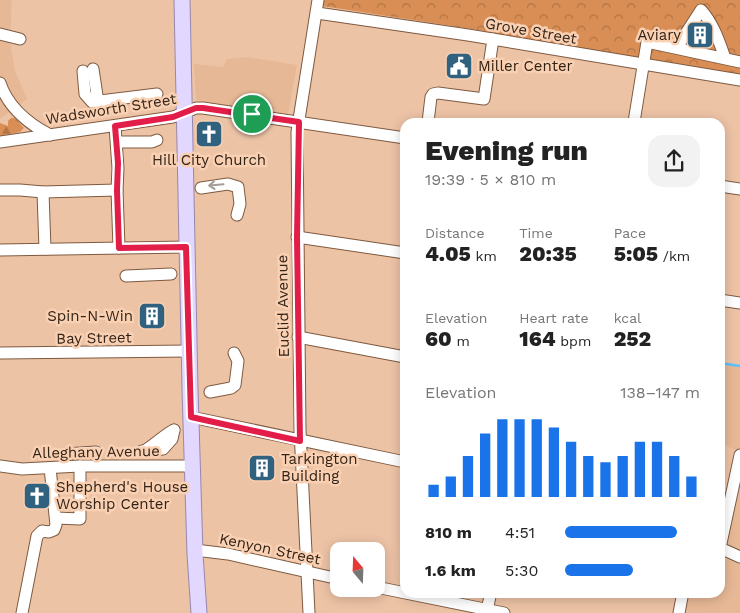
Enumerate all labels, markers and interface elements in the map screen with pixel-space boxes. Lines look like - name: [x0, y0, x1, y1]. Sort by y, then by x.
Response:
- street label: Grove Street: [484, 14, 579, 48]
- building icon: Aviary: [685, 20, 715, 50]
- place label: Aviary: [637, 26, 681, 44]
- public building icon: Miller Center: [444, 51, 474, 81]
- place label: Miller Center: [478, 57, 573, 75]
- street label: Wadsworth Street: [44, 90, 178, 128]
- pin: [231, 93, 273, 135]
- icon: arrive: [238, 100, 266, 128]
- church icon: Hill City Church: [194, 119, 224, 149]
- text: Evening run: [425, 134, 588, 167]
- button: share: [648, 135, 700, 187]
- place label: Hill City Church: [152, 151, 266, 169]
- text: 19:39 · 5 × 810 m: [425, 170, 556, 189]
- one-way arrow: [209, 180, 225, 190]
- text: Distance: [425, 225, 485, 241]
- text: Time: [519, 225, 553, 241]
- text: Pace: [614, 225, 646, 241]
- text: 4.05: [425, 241, 471, 266]
- text: 20:35: [519, 241, 577, 266]
- text: 5:05: [614, 241, 658, 266]
- text: km: [471, 248, 497, 264]
- text: /km: [658, 248, 690, 264]
- street label: Euclid Avenue: [273, 255, 293, 357]
- building icon: Spin-N-Win: [137, 301, 167, 331]
- place label: Spin-N-Win: [47, 307, 133, 325]
- text: Elevation: [425, 310, 488, 326]
- text: Heart rate: [519, 310, 589, 326]
- text: kcal: [614, 310, 641, 326]
- text: 60: [425, 326, 452, 351]
- text: 164: [519, 326, 556, 351]
- text: 252: [614, 326, 651, 351]
- street label: Bay Street: [56, 328, 133, 348]
- text: m: [452, 333, 470, 349]
- text: bpm: [556, 333, 591, 349]
- text: Elevation: [425, 383, 496, 402]
- text: 138–147 m: [620, 383, 700, 402]
- street label: Alleghany Avenue: [32, 442, 160, 462]
- place label: Tarkington Building: [281, 450, 358, 485]
- building icon: Tarkington Building: [247, 453, 277, 483]
- place label: Shepherd's House Worship Center: [56, 478, 188, 513]
- church icon: Shepherd's House Worship Center: [22, 481, 52, 511]
- text: 810 m: [425, 523, 472, 542]
- text: 4:51: [505, 523, 535, 542]
- street label: Kenyon Street: [218, 529, 323, 569]
- north arrow: [330, 542, 385, 598]
- map controls: [330, 542, 385, 597]
- text: 1.6 km: [425, 561, 476, 580]
- text: 5:30: [505, 561, 538, 580]

